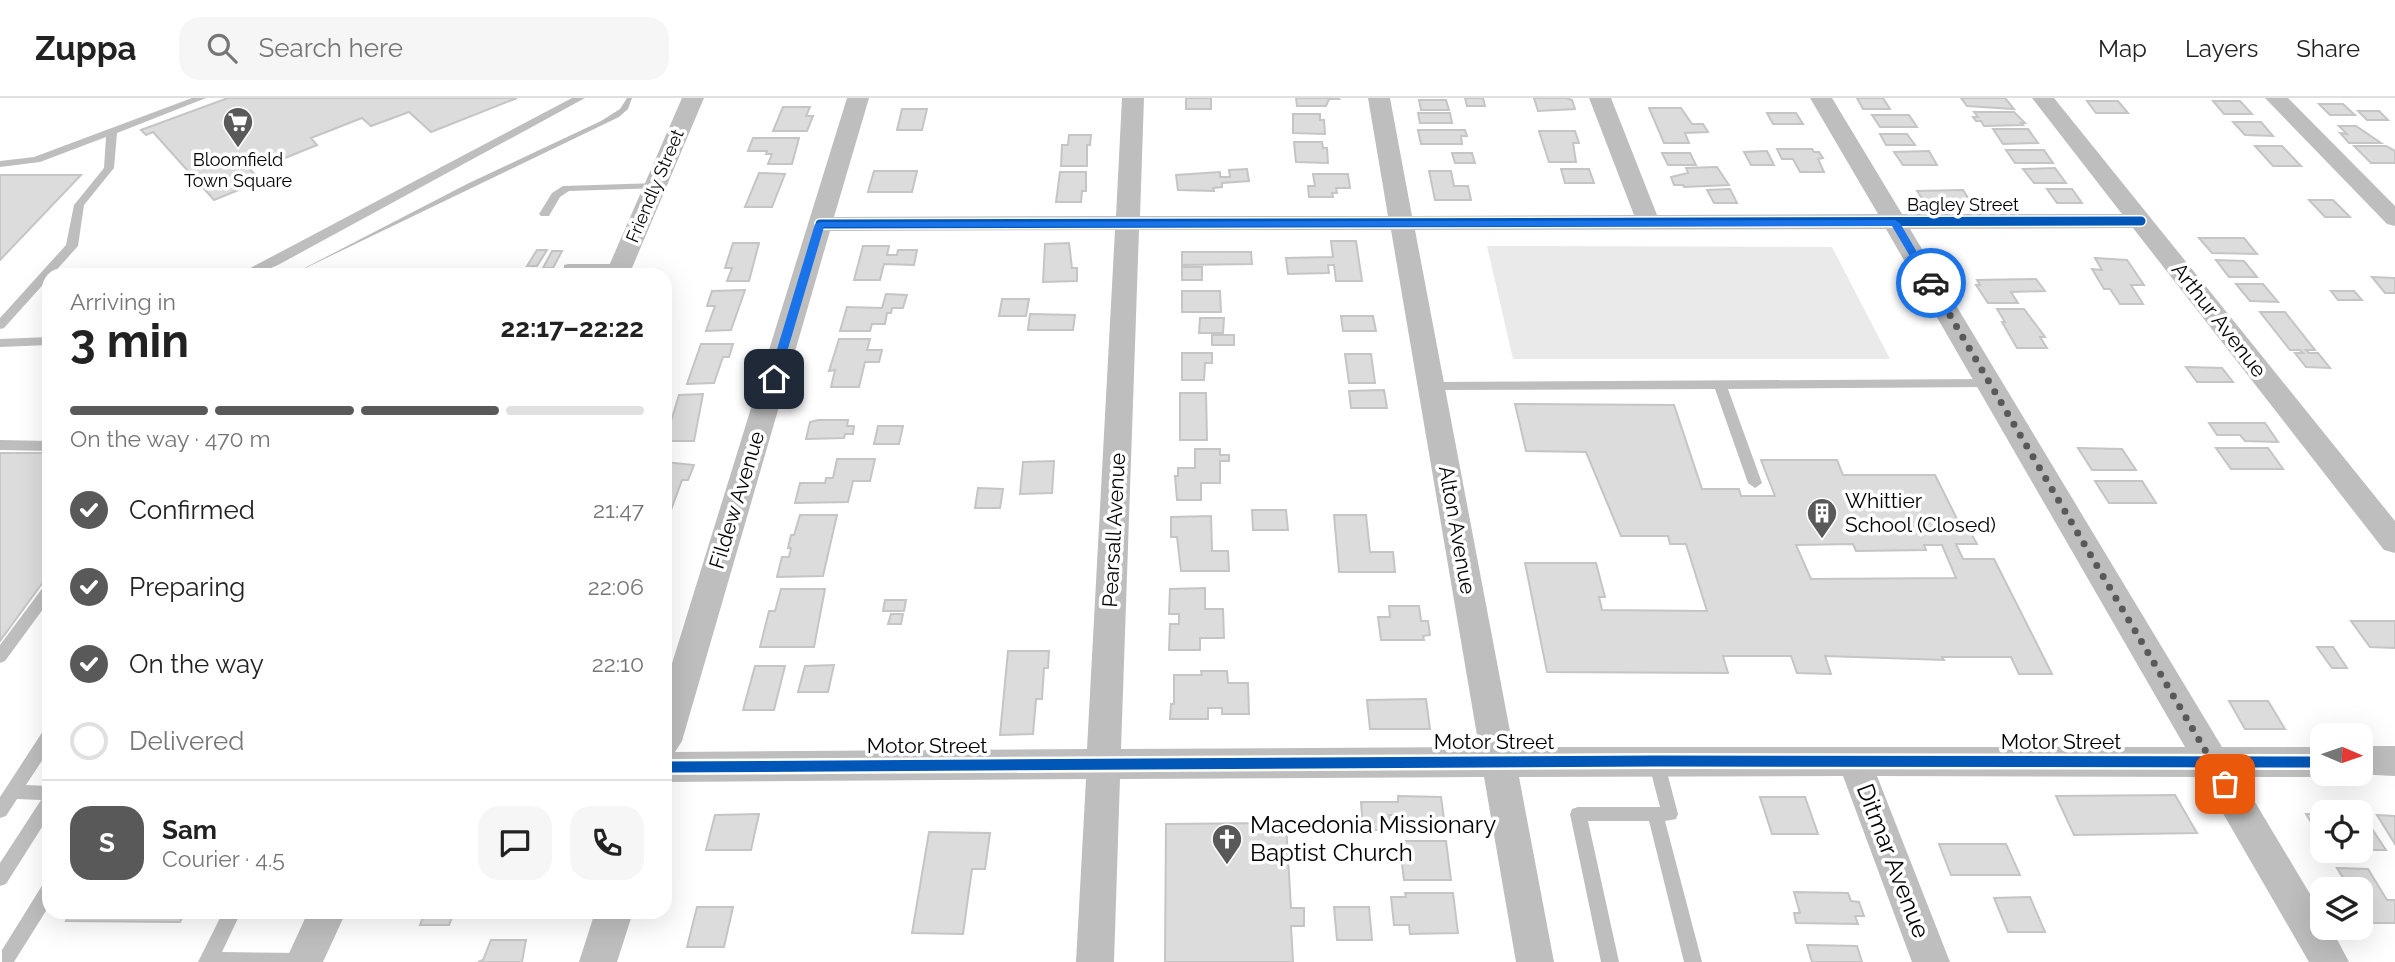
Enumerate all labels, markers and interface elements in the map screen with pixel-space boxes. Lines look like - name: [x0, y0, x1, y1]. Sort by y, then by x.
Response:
- search box: [179, 17, 669, 80]
- text: Zuppa: [35, 29, 137, 68]
- icon: search: [203, 29, 241, 67]
- text: Search here: [259, 33, 403, 63]
- text: Map: [2098, 34, 2147, 63]
- text: Layers: [2185, 34, 2258, 63]
- text: Share: [2296, 34, 2360, 63]
- supermarket icon: Bloomfield Town Square: [221, 105, 255, 149]
- street label: Friendly Street: [621, 126, 688, 245]
- place label: Bloomfield Town Square: [184, 149, 293, 191]
- street label: Bagley Street: [1907, 194, 2019, 215]
- courier: [1896, 248, 1966, 318]
- street label: Arthur Avenue: [2167, 257, 2272, 382]
- icon: car: [1912, 264, 1950, 302]
- text: Arriving in: [70, 288, 176, 315]
- text: 22:17–22:22: [501, 313, 644, 343]
- text: 3 min: [70, 314, 189, 368]
- pin: [744, 349, 804, 409]
- icon: home: [755, 360, 793, 398]
- text: On the way · 470 m: [70, 425, 271, 452]
- street label: Fildew Avenue: [704, 428, 769, 572]
- street label: Pearsall Avenue: [1097, 452, 1130, 608]
- street label: Alton Avenue: [1434, 464, 1481, 596]
- place label: Whittier School (Closed): [1845, 488, 1996, 537]
- icon: check: [70, 491, 108, 529]
- text: Confirmed: [129, 495, 255, 525]
- text: 21:47: [593, 496, 644, 523]
- building icon: Whittier School (Closed): [1805, 496, 1839, 540]
- icon: check: [70, 568, 108, 606]
- text: Preparing: [129, 572, 245, 602]
- text: 22:06: [588, 573, 644, 600]
- icon: check: [70, 645, 108, 683]
- text: On the way: [129, 649, 264, 679]
- text: 22:10: [592, 650, 644, 677]
- north arrow: [2310, 723, 2373, 786]
- map controls: [2310, 723, 2373, 940]
- text: Delivered: [129, 726, 244, 756]
- street label: Motor Street: [1434, 729, 1554, 754]
- street label: Motor Street: [2001, 729, 2121, 754]
- street label: Motor Street: [867, 733, 987, 758]
- pin: [2195, 754, 2255, 814]
- icon: bag: [2206, 765, 2244, 803]
- street label: Ditmar Avenue: [1851, 780, 1936, 942]
- button: locate: [2310, 800, 2373, 863]
- button: chat: [478, 806, 552, 880]
- button: phone: [570, 806, 644, 880]
- place label: Macedonia Missionary Baptist Church: [1250, 810, 1496, 867]
- text: Sam: [162, 815, 217, 845]
- church icon: Macedonia Missionary Baptist Church: [1210, 822, 1244, 866]
- text: S: [99, 828, 115, 858]
- text: Courier · 4.5: [162, 845, 285, 872]
- button: layers: [2310, 877, 2373, 940]

